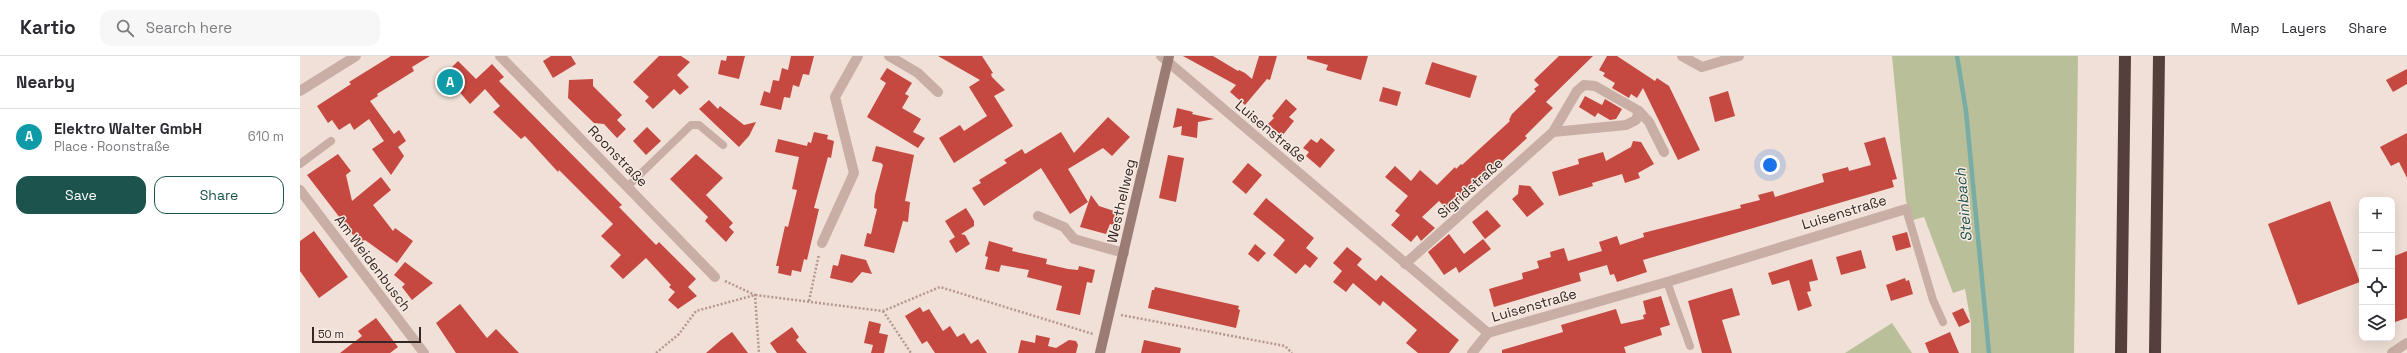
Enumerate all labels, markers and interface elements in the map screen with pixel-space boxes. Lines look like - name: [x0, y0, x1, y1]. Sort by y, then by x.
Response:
- search box: [100, 10, 380, 46]
- text: Kartio: [20, 15, 76, 40]
- icon: search: [114, 17, 136, 39]
- text: Search here: [146, 18, 232, 37]
- text: Map: [2230, 19, 2260, 37]
- text: Layers: [2282, 19, 2326, 37]
- text: Share: [2348, 19, 2387, 37]
- pin: A: [437, 67, 463, 97]
- text: Nearby: [16, 71, 75, 93]
- street label: Luisenstraße: [1232, 96, 1310, 166]
- text: Elektro Walter GmbH: [54, 119, 202, 138]
- street label: Roonstraße: [584, 121, 652, 191]
- text: A: [25, 128, 33, 145]
- text: 610 m: [248, 128, 284, 145]
- text: Place · Roonstraße: [54, 138, 170, 155]
- street label: Sigridstraße: [1433, 154, 1507, 222]
- your location: [1760, 155, 1780, 175]
- street label: Westhellweg: [1103, 157, 1139, 245]
- water label: Steinbach: [1950, 167, 1976, 243]
- button: Save: [16, 176, 146, 214]
- button: Share: [154, 176, 284, 214]
- street label: Luisenstraße: [1799, 191, 1889, 233]
- map controls: [2359, 197, 2395, 341]
- button: +: [2359, 197, 2395, 233]
- street label: Am Weidenbusch: [331, 211, 415, 315]
- button: −: [2359, 233, 2395, 269]
- button: locate: [2359, 269, 2395, 305]
- street label: Luisenstraße: [1489, 284, 1579, 326]
- button: layers: [2359, 305, 2395, 341]
- scale bar: [312, 325, 421, 344]
- text: 50 m: [318, 327, 344, 341]

